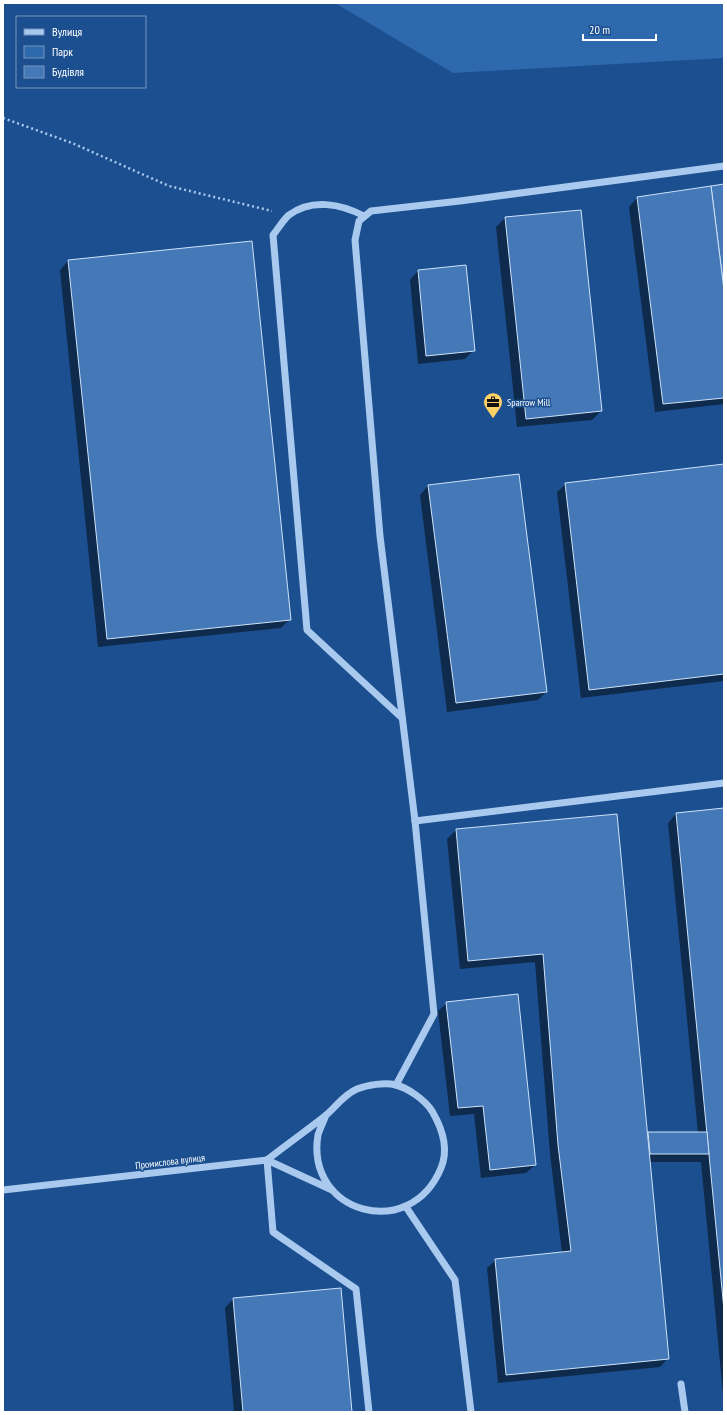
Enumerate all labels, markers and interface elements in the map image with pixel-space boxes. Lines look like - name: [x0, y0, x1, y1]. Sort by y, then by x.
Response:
- legend: [16, 16, 146, 88]
- scale bar: [583, 16, 656, 42]
- text: 20 m: [589, 22, 610, 37]
- text: Вулиця: [52, 24, 82, 39]
- text: Парк: [52, 44, 73, 59]
- text: Будівля: [52, 64, 84, 79]
- office icon: Sparrow Mill: [482, 391, 504, 419]
- place label: Sparrow Mill: [507, 396, 551, 409]
- street label: Промислова вулиця: [135, 1151, 206, 1172]

